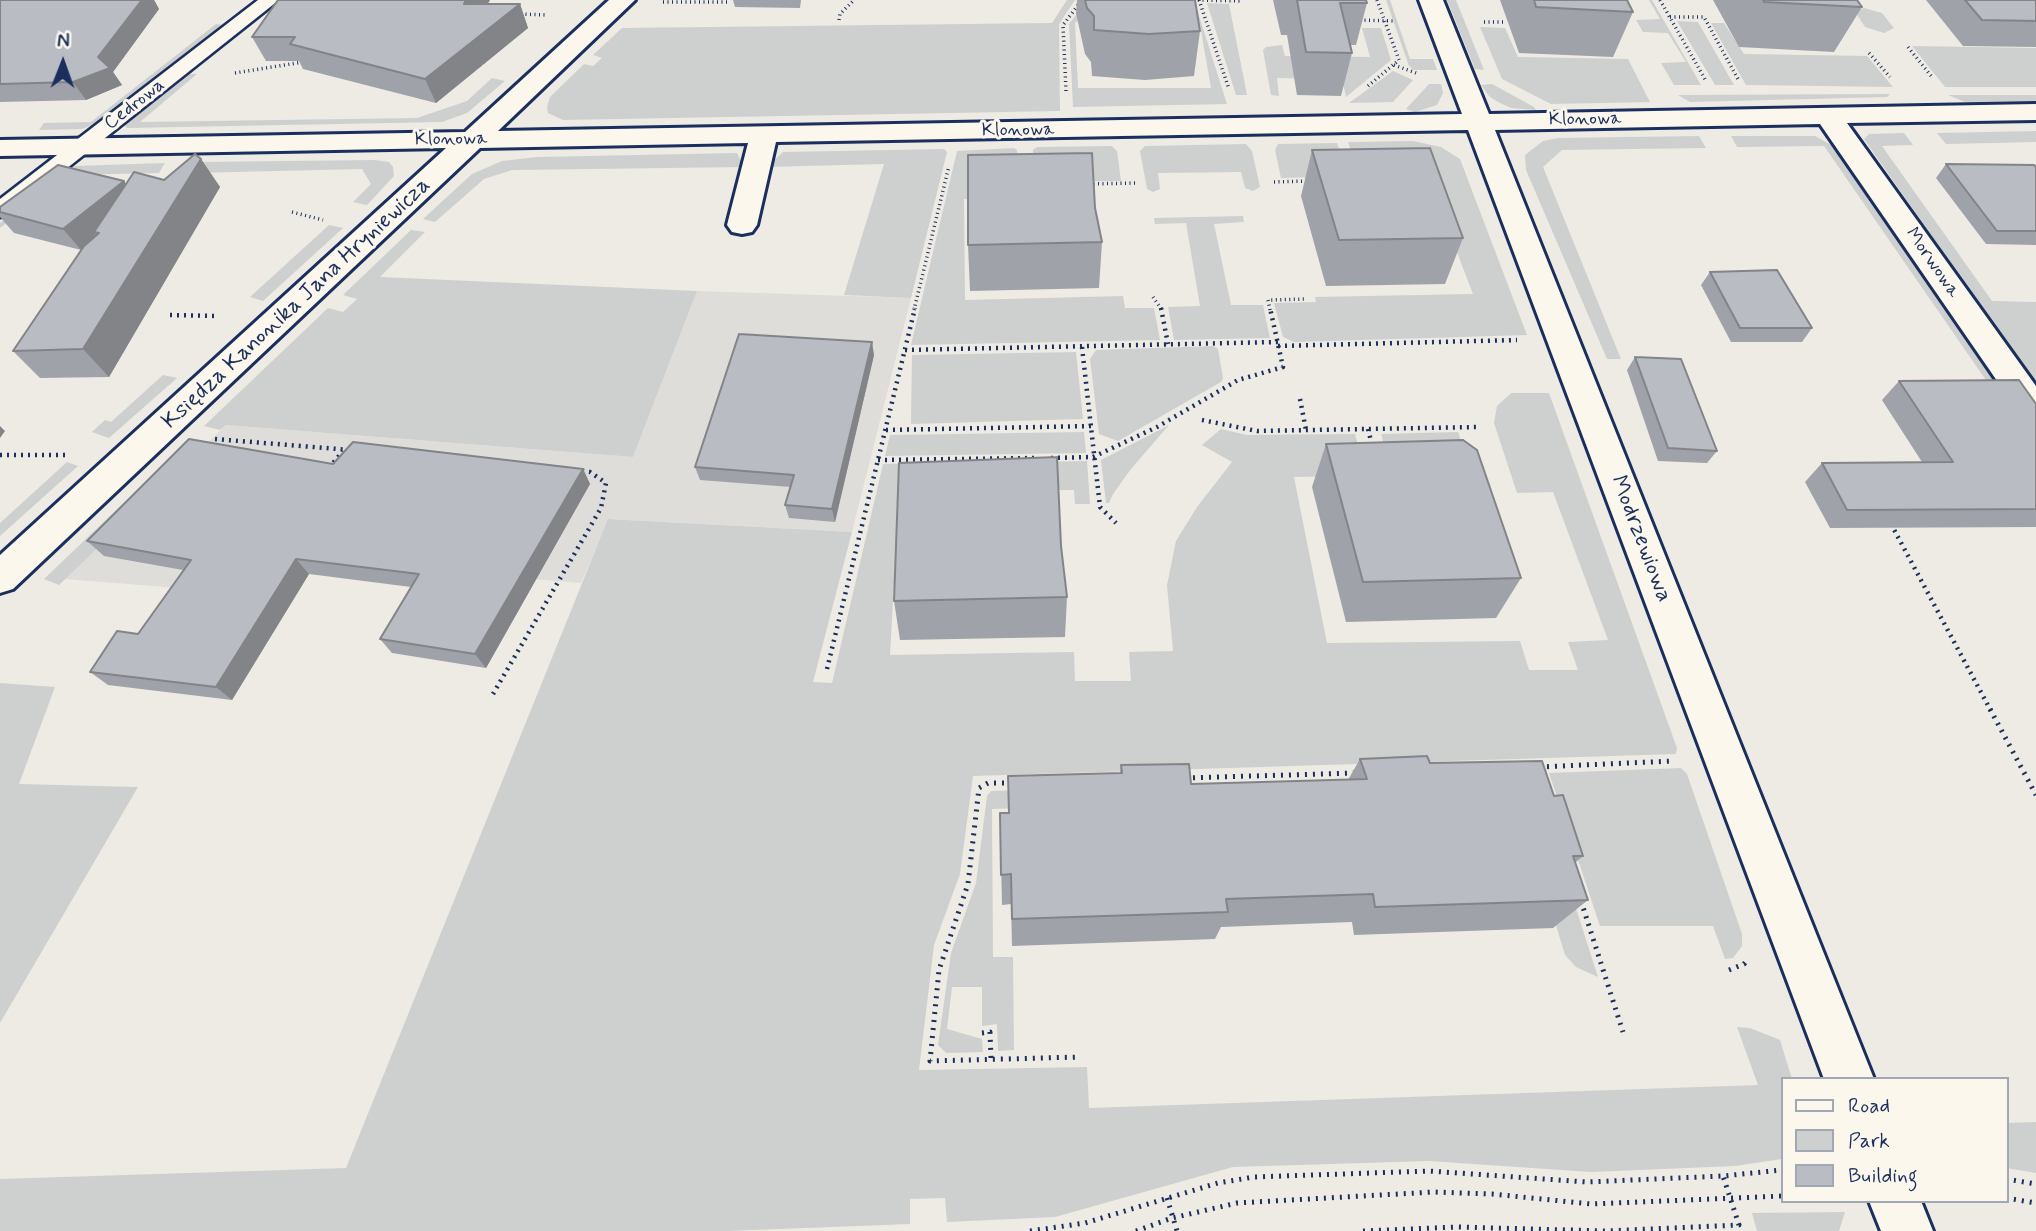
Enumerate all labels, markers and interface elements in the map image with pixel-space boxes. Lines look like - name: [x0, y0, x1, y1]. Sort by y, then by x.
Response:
- north arrow: [28, 28, 98, 98]
- text: N: [57, 29, 70, 54]
- street label: Cedrowa: [100, 74, 170, 136]
- street label: Klonowa: [1548, 108, 1622, 132]
- street label: Klonowa: [981, 119, 1055, 143]
- street label: Klonowa: [414, 128, 488, 152]
- street label: Księdza Kanonika Jana Hryniewicza: [157, 172, 437, 436]
- street label: Morwowa: [1900, 224, 1964, 302]
- street label: Modrzewiowa: [1603, 472, 1677, 606]
- legend: [1780, 1077, 2008, 1203]
- text: Road: [1848, 1092, 1890, 1120]
- text: Park: [1848, 1127, 1890, 1155]
- text: Building: [1848, 1162, 1918, 1190]

